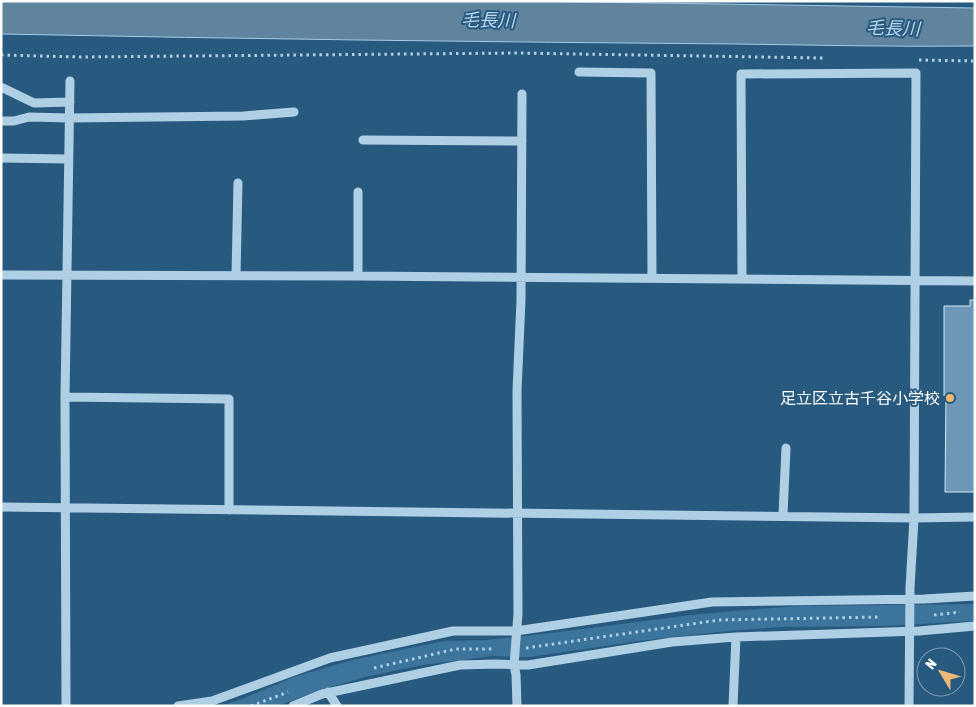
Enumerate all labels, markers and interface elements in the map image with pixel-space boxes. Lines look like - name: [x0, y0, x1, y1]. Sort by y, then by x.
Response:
- water label: 毛長川: [461, 9, 517, 31]
- water label: 毛長川: [866, 17, 922, 40]
- place label: 足立区立古千谷小学校: [780, 389, 940, 407]
- marker: 足立区立古千谷小学校: [944, 392, 956, 404]
- north arrow: [916, 647, 966, 697]
- text: N: [922, 656, 940, 672]

